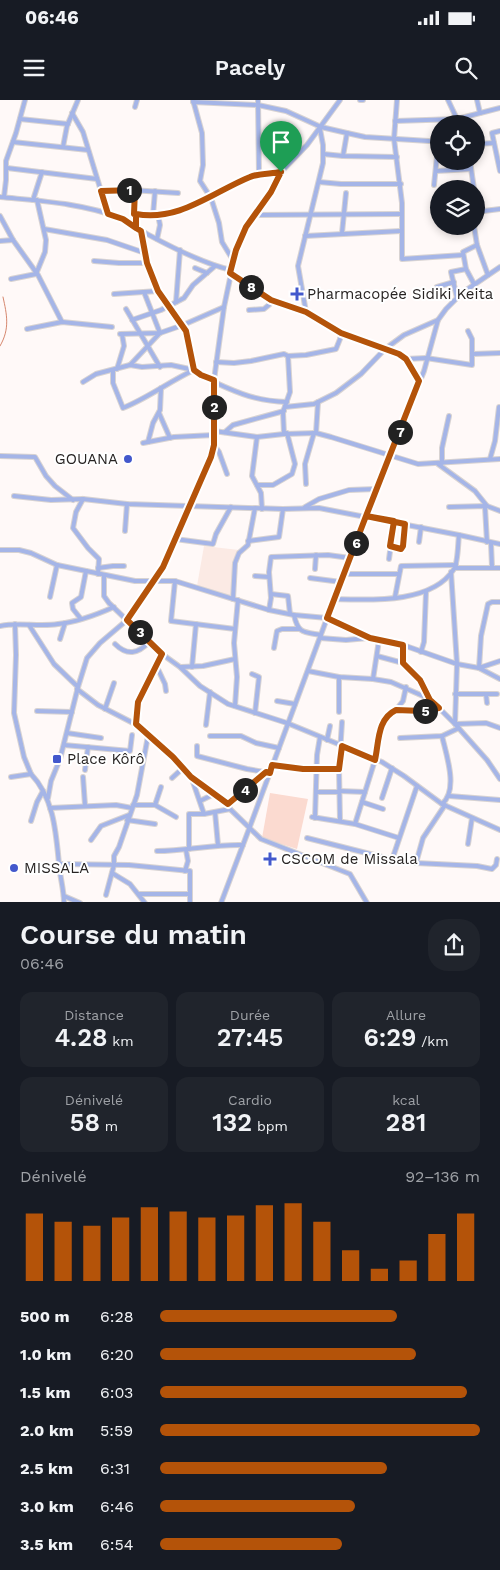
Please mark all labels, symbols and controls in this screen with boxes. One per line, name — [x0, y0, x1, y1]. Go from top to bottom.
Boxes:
text: 06:46 — [25, 6, 79, 29]
icon: menu — [20, 54, 48, 82]
icon: search — [452, 54, 480, 82]
text: Pacely — [215, 55, 285, 80]
map controls — [430, 115, 485, 235]
button: locate — [430, 115, 485, 170]
pin — [260, 121, 302, 172]
icon: arrive — [267, 128, 295, 156]
pin: 1 — [116, 178, 142, 202]
button: layers — [430, 180, 485, 235]
text: 1 — [126, 182, 133, 198]
pin: 8 — [238, 274, 264, 300]
text: 8 — [247, 279, 256, 295]
place label: Pharmacopée Sidiki Keita — [307, 285, 494, 303]
marker: Pharmacopée Sidiki Keita — [291, 288, 303, 300]
pin: 2 — [202, 394, 226, 420]
text: 2 — [210, 399, 219, 415]
pin: 7 — [388, 420, 412, 444]
text: 7 — [396, 424, 405, 440]
place label: GOUANA — [55, 450, 118, 468]
marker: GOUANA — [122, 453, 134, 465]
pin: 6 — [344, 530, 368, 556]
text: 6 — [352, 535, 361, 551]
pin: 3 — [128, 620, 152, 644]
text: 3 — [136, 624, 145, 640]
pin: 5 — [412, 698, 438, 724]
text: 5 — [421, 703, 430, 719]
place label: Place Kôrô — [67, 750, 145, 768]
marker: Place Kôrô — [51, 753, 63, 765]
pin: 4 — [232, 778, 258, 802]
text: 4 — [241, 782, 250, 798]
place label: CSCOM de Missala — [281, 850, 418, 868]
marker: CSCOM de Missala — [263, 852, 277, 866]
place label: MISSALA — [24, 859, 89, 877]
marker: MISSALA — [8, 862, 20, 874]
text: Course du matin — [20, 918, 247, 951]
button: share — [428, 919, 480, 971]
text: 06:46 — [20, 954, 64, 973]
text: Distance — [64, 1007, 124, 1023]
text: Durée — [230, 1007, 270, 1023]
text: Allure — [386, 1007, 426, 1023]
text: 4.28 — [54, 1023, 107, 1052]
text: 27:45 — [217, 1023, 283, 1052]
text: 6:29 — [363, 1023, 416, 1052]
text: km — [107, 1033, 134, 1049]
text: /km — [416, 1033, 449, 1049]
text: Dénivelé — [65, 1092, 123, 1108]
text: Cardio — [228, 1092, 272, 1108]
text: kcal — [392, 1092, 420, 1108]
text: 58 — [70, 1108, 100, 1137]
text: 132 — [212, 1108, 252, 1137]
text: 281 — [386, 1108, 426, 1137]
text: m — [100, 1118, 118, 1134]
text: bpm — [252, 1118, 288, 1134]
text: Dénivelé — [20, 1167, 87, 1186]
text: 92–136 m — [405, 1167, 480, 1186]
text: 500 m — [20, 1307, 70, 1326]
text: 6:28 — [100, 1307, 134, 1326]
text: 1.0 km — [20, 1345, 71, 1364]
text: 6:20 — [100, 1345, 134, 1364]
text: 1.5 km — [20, 1383, 70, 1402]
text: 6:03 — [100, 1383, 133, 1402]
text: 2.0 km — [20, 1421, 74, 1440]
text: 5:59 — [100, 1421, 133, 1440]
text: 2.5 km — [20, 1459, 73, 1478]
text: 6:31 — [100, 1459, 130, 1478]
text: 3.0 km — [20, 1497, 74, 1516]
text: 6:46 — [100, 1497, 134, 1516]
text: 3.5 km — [20, 1535, 73, 1554]
text: 6:54 — [100, 1535, 134, 1554]

